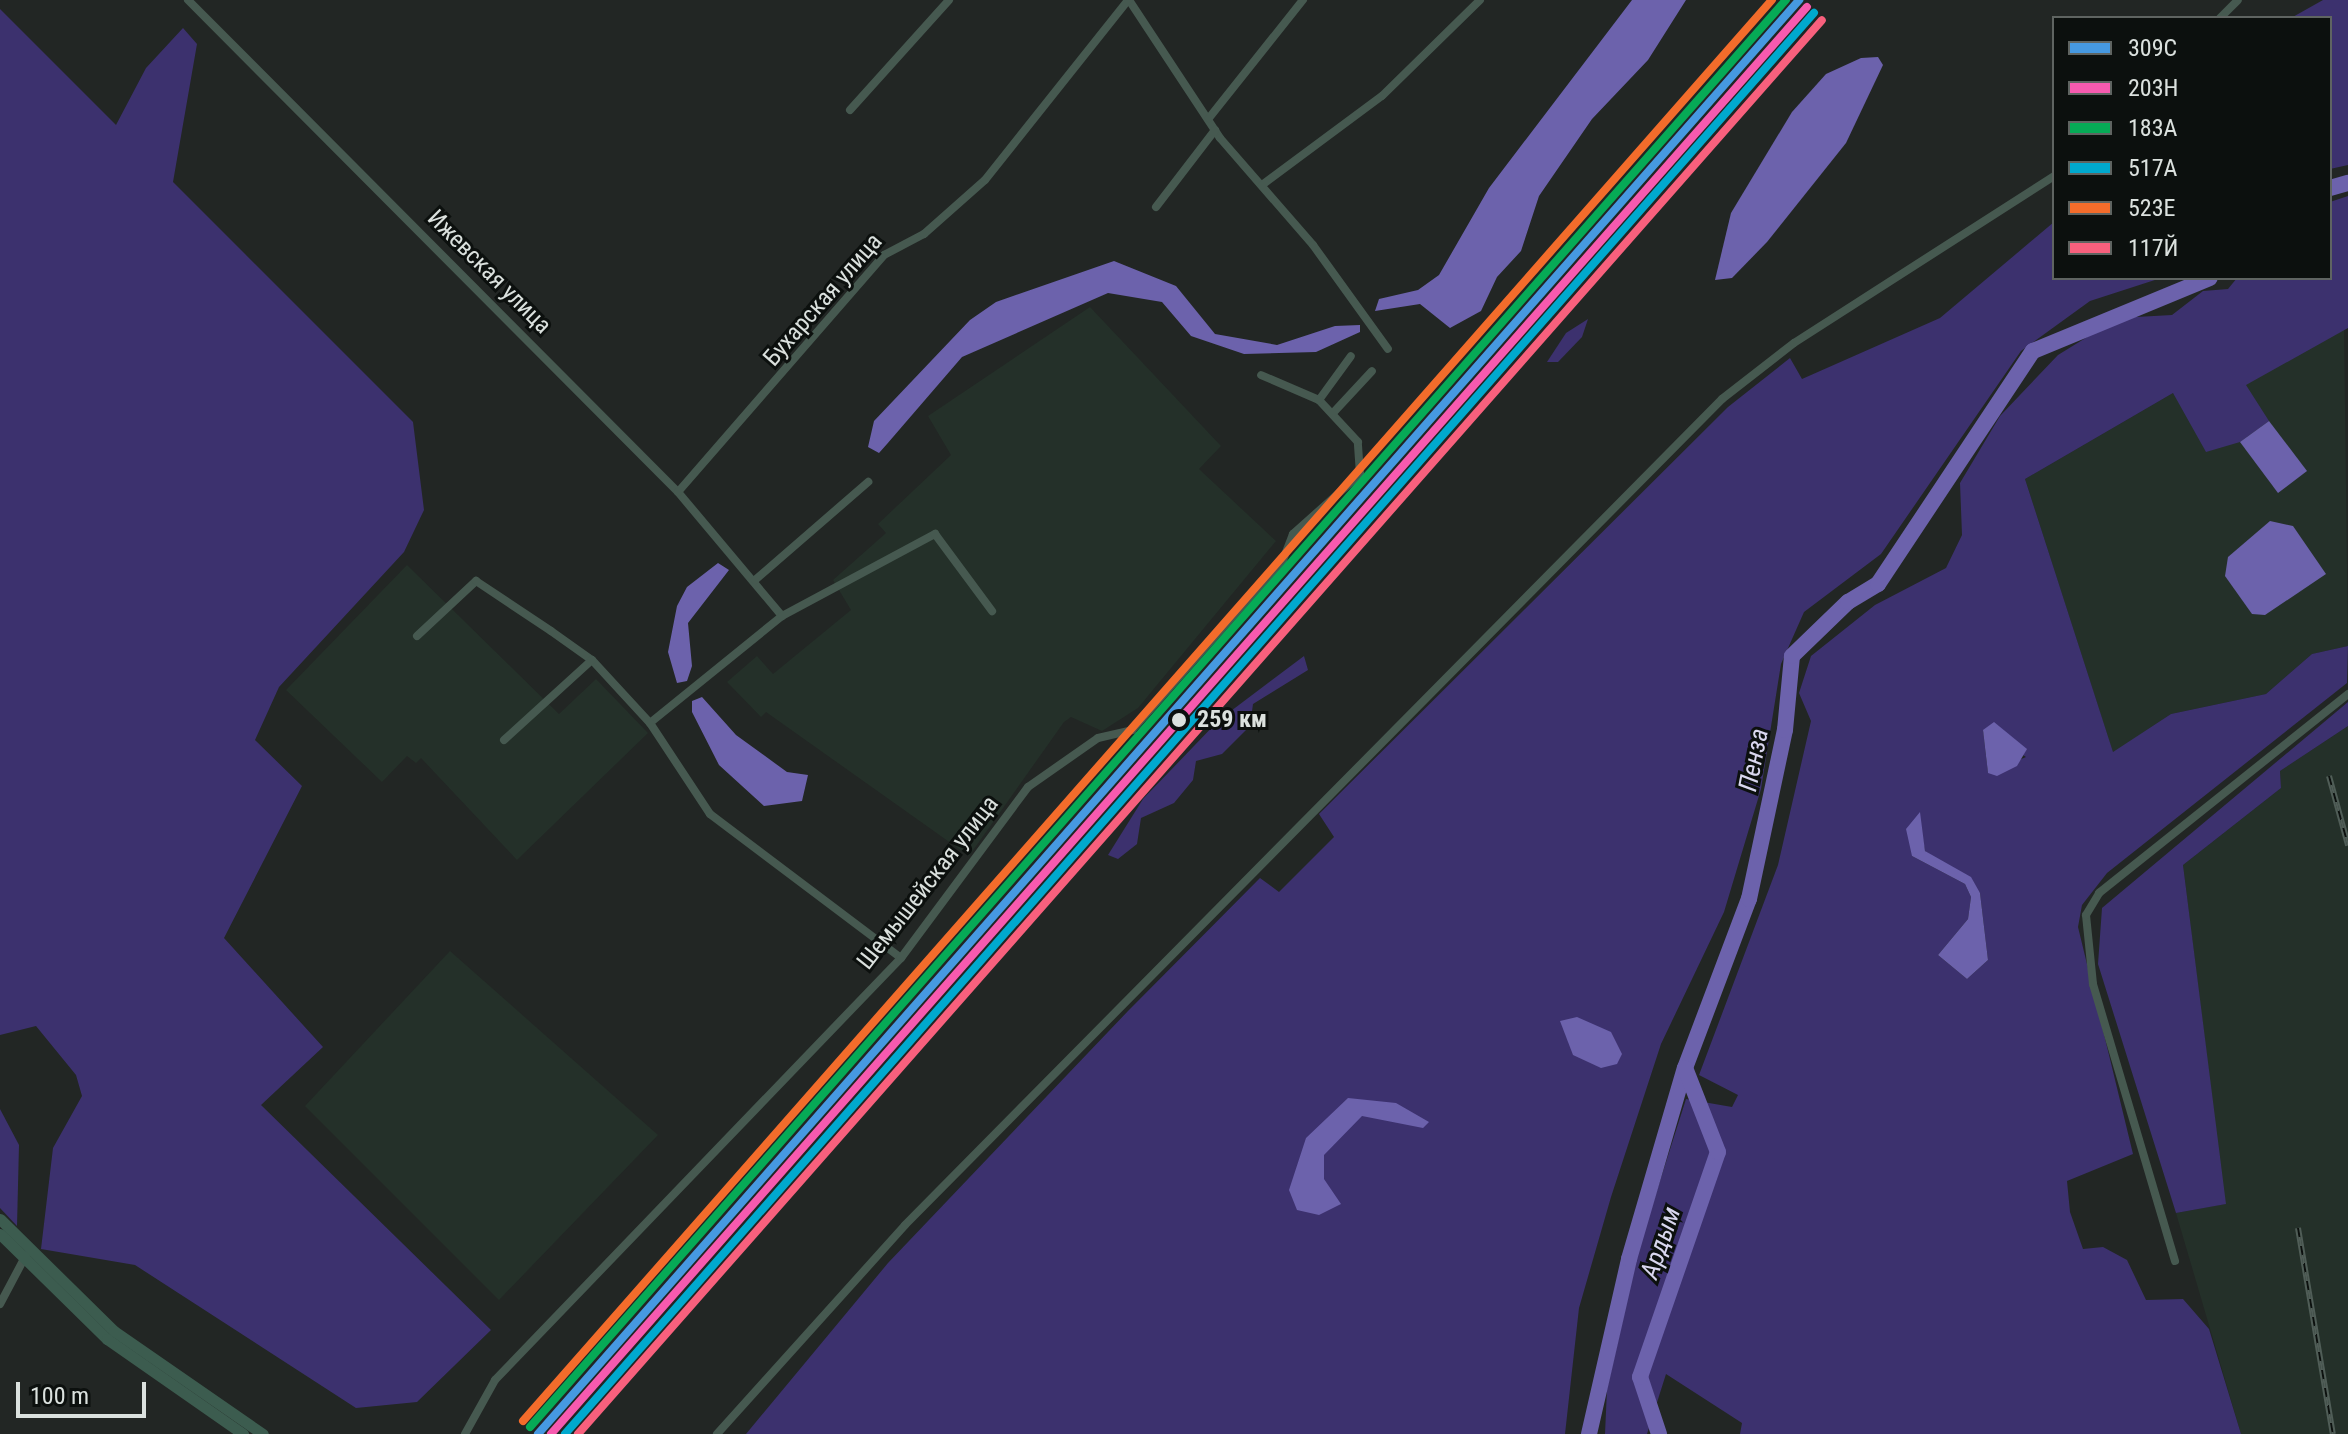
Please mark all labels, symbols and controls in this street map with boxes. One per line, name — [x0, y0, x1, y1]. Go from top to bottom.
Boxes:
legend — [2052, 16, 2332, 280]
text: 309С — [2128, 34, 2177, 62]
text: 203Н — [2128, 74, 2178, 102]
text: 183А — [2128, 114, 2177, 142]
text: 517А — [2128, 154, 2177, 182]
text: 523Е — [2128, 194, 2175, 222]
street label: Ижевская улица — [421, 204, 557, 340]
street label: Бухарская улица — [758, 228, 888, 372]
text: 117Й — [2128, 234, 2178, 262]
place label: 259 км — [1197, 706, 1267, 734]
marker: 259 км — [1168, 709, 1190, 731]
water label: Пенза — [1733, 726, 1775, 794]
street label: Шемышейская улица — [851, 790, 1005, 976]
water label: Ардым — [1634, 1203, 1688, 1283]
scale bar — [20, 1366, 150, 1416]
text: 100 m — [30, 1382, 89, 1410]

